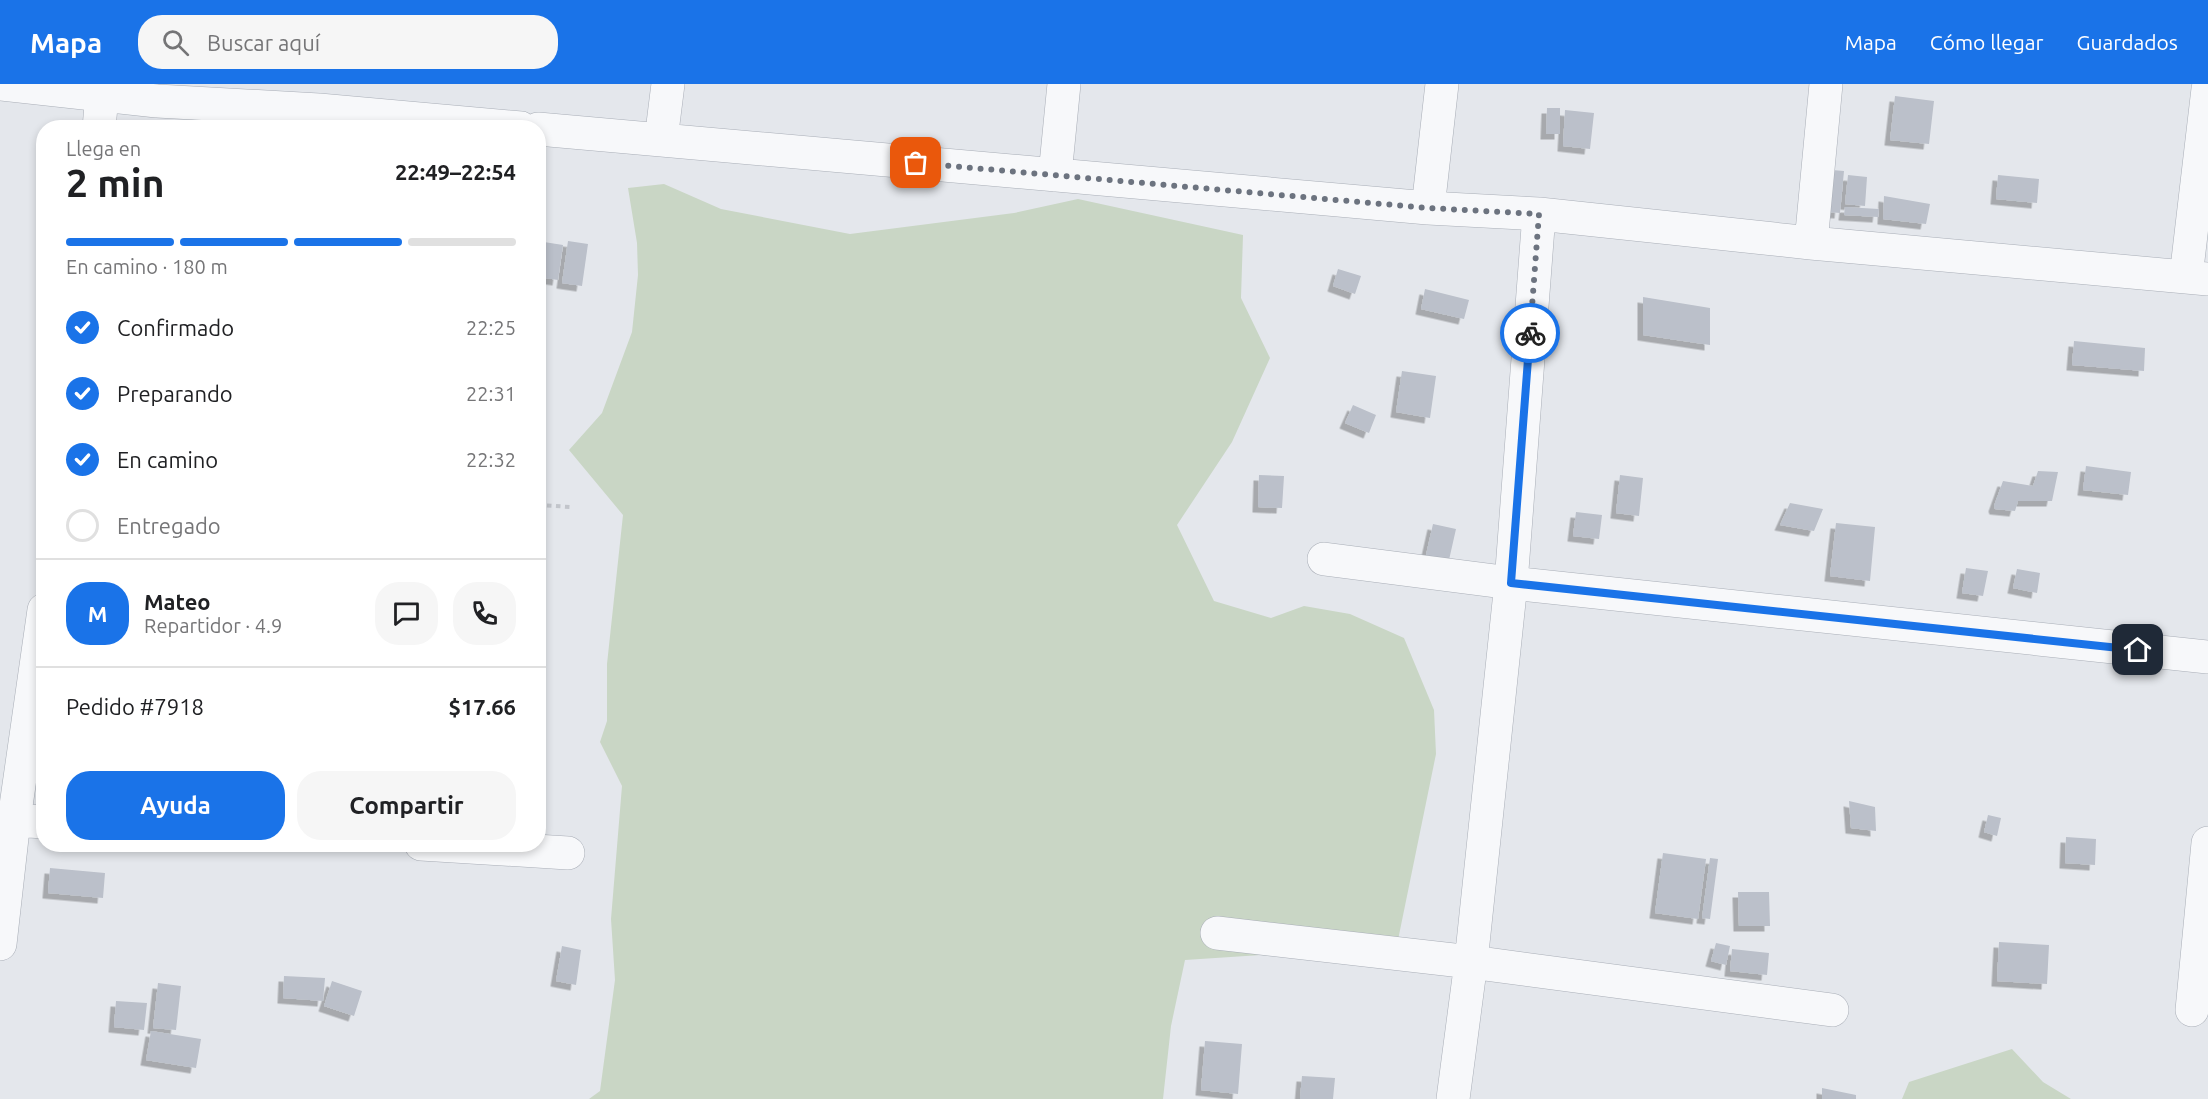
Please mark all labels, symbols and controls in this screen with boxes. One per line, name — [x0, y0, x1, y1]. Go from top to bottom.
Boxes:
search box — [138, 15, 558, 69]
icon: search — [159, 26, 192, 59]
text: Mapa — [30, 27, 102, 58]
text: Buscar aquí — [207, 30, 320, 55]
text: Mapa — [1845, 30, 1897, 54]
text: Cómo llegar — [1930, 30, 2044, 54]
text: Guardados — [2077, 30, 2178, 54]
text: Llega en — [66, 137, 141, 160]
pin — [890, 137, 941, 188]
icon: bag — [899, 146, 932, 179]
text: 22:49–22:54 — [395, 159, 516, 184]
text: 2 min — [66, 161, 165, 204]
text: En camino · 180 m — [66, 255, 228, 278]
courier — [1500, 303, 1560, 363]
icon: check — [66, 311, 99, 344]
text: Confirmado — [117, 315, 234, 340]
text: 22:25 — [466, 316, 516, 339]
icon: bike — [1514, 317, 1547, 350]
icon: check — [66, 377, 99, 410]
text: Preparando — [117, 381, 233, 406]
text: 22:31 — [466, 382, 516, 405]
icon: check — [66, 443, 99, 476]
text: En camino — [117, 447, 218, 472]
text: 22:32 — [466, 448, 516, 471]
text: Entregado — [117, 513, 221, 538]
button: chat — [375, 582, 438, 645]
button: phone — [453, 582, 516, 645]
text: Mateo — [144, 589, 211, 614]
text: M — [88, 601, 107, 626]
text: Repartidor · 4.9 — [144, 614, 282, 637]
pin — [2112, 624, 2163, 675]
icon: home — [2121, 633, 2154, 666]
text: Pedido #7918 — [66, 694, 204, 719]
text: $17.66 — [449, 694, 516, 719]
button: Ayuda — [66, 771, 285, 840]
button: Compartir — [297, 771, 516, 840]

